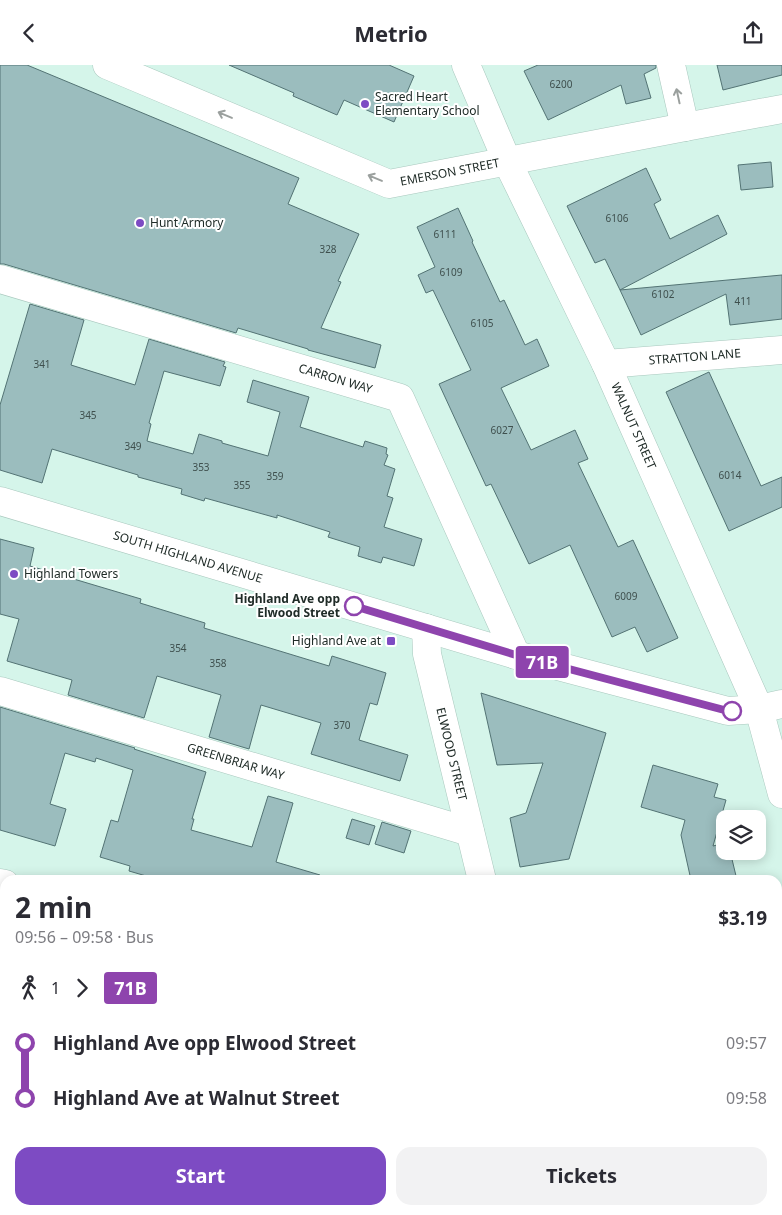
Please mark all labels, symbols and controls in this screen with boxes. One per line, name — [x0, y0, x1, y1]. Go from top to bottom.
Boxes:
text: Metrio — [354, 18, 428, 48]
icon: back — [15, 19, 43, 47]
icon: share — [739, 19, 767, 47]
house number: 6200 — [550, 77, 573, 91]
place label: Sacred Heart Elementary School — [375, 88, 480, 119]
one-way arrow — [673, 88, 682, 104]
marker: Sacred Heart Elementary School — [359, 98, 371, 110]
one-way arrow — [218, 110, 233, 119]
street label: EMERSON STREET — [399, 154, 501, 190]
one-way arrow — [367, 173, 382, 182]
house number: 6106 — [606, 211, 629, 225]
place label: Hunt Armory — [150, 214, 224, 231]
marker: Hunt Armory — [134, 217, 146, 229]
house number: 6111 — [434, 227, 456, 241]
house number: 328 — [319, 242, 337, 256]
house number: 6109 — [440, 265, 463, 279]
house number: 6102 — [652, 287, 675, 301]
house number: 411 — [734, 294, 752, 308]
house number: 6105 — [471, 316, 494, 330]
street label: STRATTON LANE — [648, 344, 741, 369]
house number: 341 — [33, 357, 51, 371]
street label: CARRON WAY — [297, 359, 375, 397]
street label: WALNUT STREET — [607, 380, 661, 472]
house number: 345 — [79, 408, 97, 422]
house number: 6027 — [491, 423, 514, 437]
house number: 349 — [124, 439, 142, 453]
house number: 353 — [192, 460, 210, 474]
house number: 6014 — [719, 468, 742, 482]
house number: 359 — [266, 469, 284, 483]
house number: 355 — [233, 478, 251, 492]
street label: SOUTH HIGHLAND AVENUE — [111, 526, 265, 587]
place label: Highland Towers — [24, 565, 119, 582]
marker: Highland Towers — [8, 568, 20, 580]
house number: 6009 — [615, 589, 638, 603]
place label: Highland Ave opp Elwood Street — [234, 590, 340, 621]
marker: Highland Ave opp Elwood Street — [344, 596, 364, 616]
place label: Highland Ave at — [292, 632, 382, 649]
marker: Highland Ave at — [385, 635, 397, 647]
house number: 354 — [169, 641, 187, 655]
line badge: 71B — [513, 646, 571, 678]
text: 71B — [526, 650, 558, 674]
house number: 358 — [209, 656, 227, 670]
unlabelled marker — [722, 701, 742, 721]
street label: ELWOOD STREET — [432, 706, 471, 803]
house number: 370 — [333, 718, 351, 732]
street label: GREENBRIAR WAY — [185, 739, 287, 784]
map controls — [716, 810, 766, 860]
button: layers — [716, 810, 766, 860]
text: 2 min — [15, 888, 92, 926]
text: $3.19 — [718, 905, 767, 931]
text: 09:56 – 09:58 · Bus — [15, 926, 154, 948]
icon: walk — [15, 974, 43, 1002]
icon: forward — [68, 974, 96, 1002]
text: 71B — [114, 976, 147, 1000]
text: 1 — [51, 977, 60, 999]
text: Highland Ave opp Elwood Street — [53, 1030, 356, 1056]
text: 09:57 — [726, 1032, 767, 1054]
text: Highland Ave at Walnut Street — [53, 1085, 339, 1111]
text: 09:58 — [726, 1087, 767, 1109]
button: Start — [15, 1147, 386, 1205]
button: Tickets — [396, 1147, 767, 1205]

